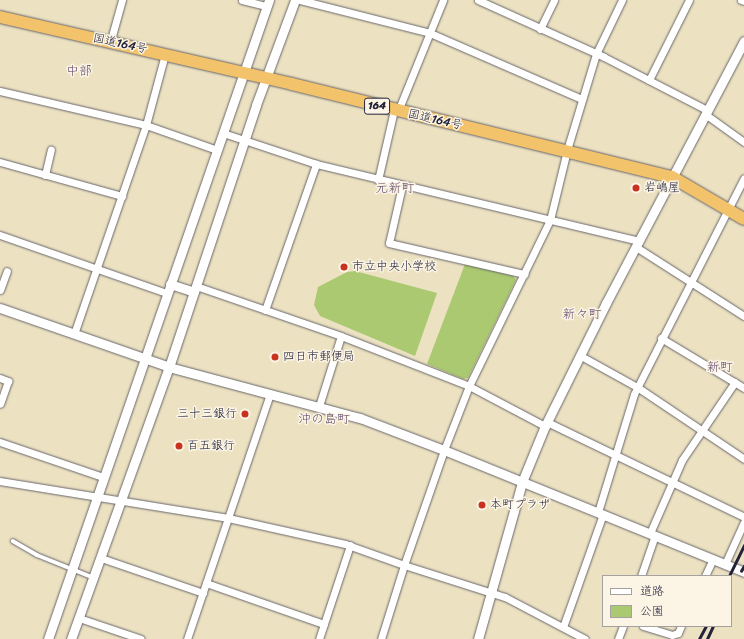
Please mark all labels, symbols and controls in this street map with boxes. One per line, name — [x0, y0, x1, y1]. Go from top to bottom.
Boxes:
street label: 国道164号 — [91, 31, 149, 57]
district label: 中部 — [66, 63, 92, 79]
road number: 164 — [364, 97, 390, 115]
street label: 国道164号 — [406, 107, 464, 133]
district label: 元新町 — [376, 180, 414, 196]
place label: 岩嶋屋 — [644, 181, 680, 195]
marker: 岩嶋屋 — [631, 183, 641, 193]
place label: 市立中央小学校 — [352, 260, 436, 274]
marker: 市立中央小学校 — [339, 262, 349, 272]
district label: 新々町 — [563, 306, 601, 322]
place label: 四日市郵便局 — [283, 350, 355, 364]
marker: 四日市郵便局 — [270, 352, 280, 362]
district label: 新町 — [707, 359, 733, 375]
place label: 三十三銀行 — [177, 407, 237, 421]
marker: 三十三銀行 — [240, 409, 250, 419]
district label: 沖の島町 — [298, 411, 350, 427]
place label: 百五銀行 — [187, 439, 235, 453]
marker: 百五銀行 — [174, 441, 184, 451]
place label: 本町プラザ — [490, 498, 550, 512]
marker: 本町プラザ — [477, 500, 487, 510]
legend — [602, 575, 732, 627]
text: 道路 — [640, 580, 664, 602]
text: 公園 — [640, 600, 664, 622]

